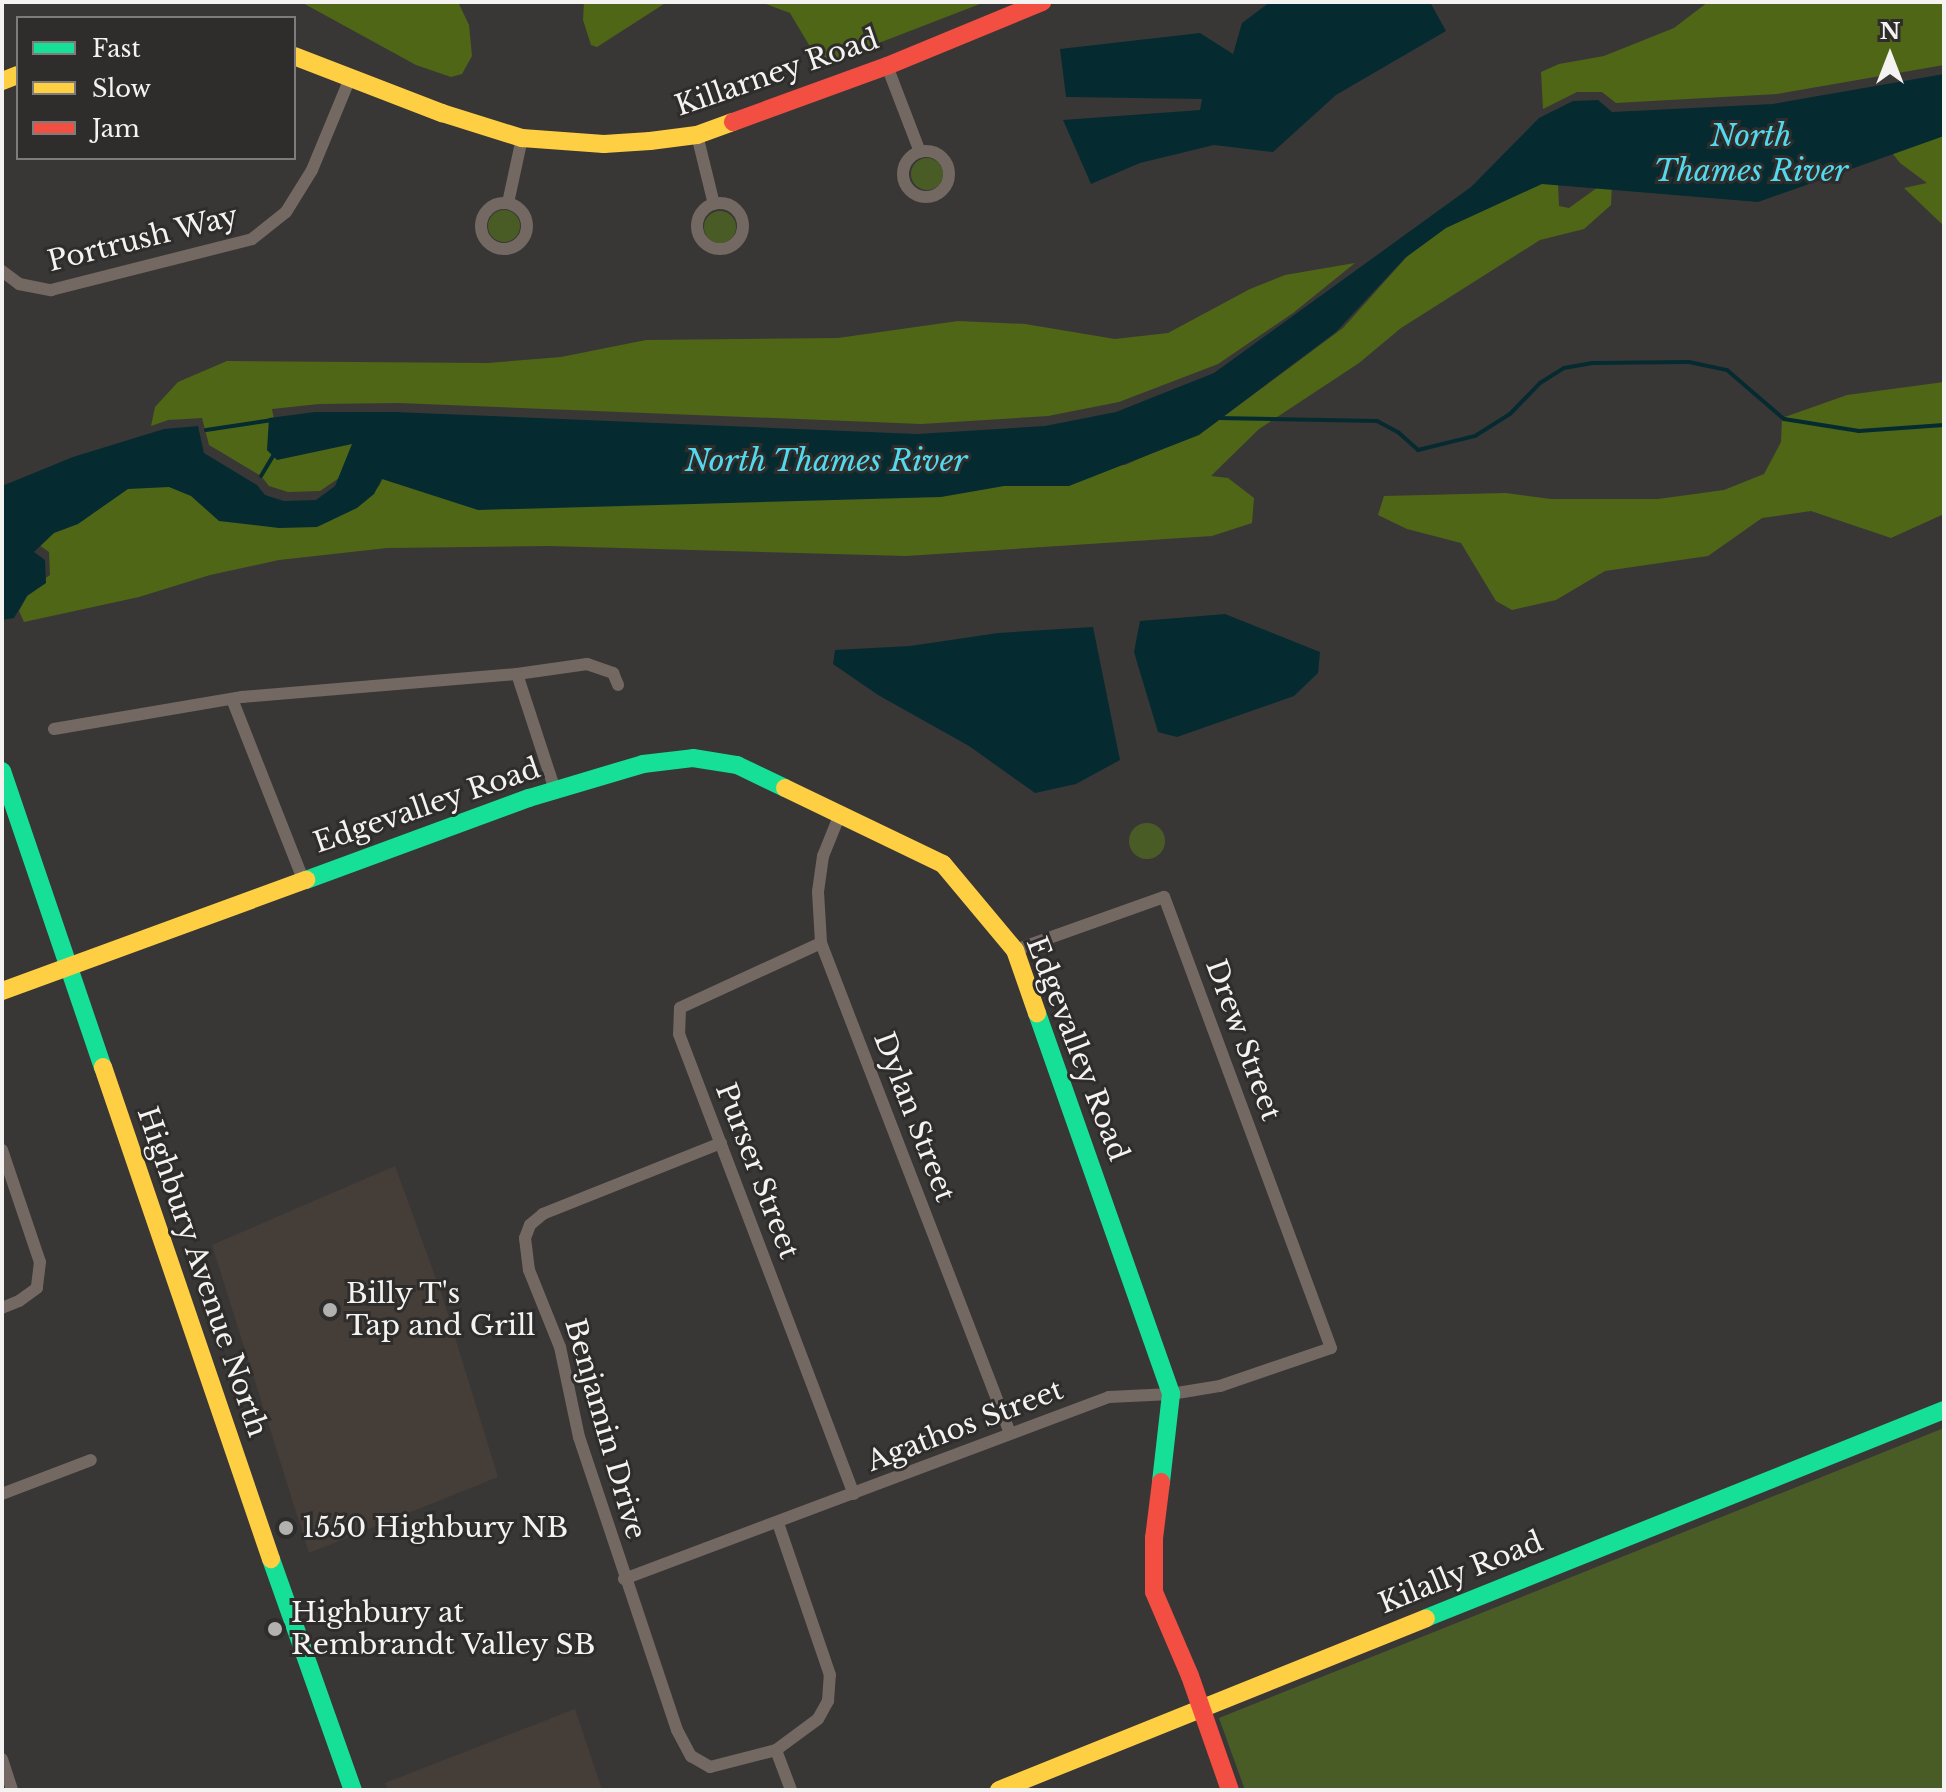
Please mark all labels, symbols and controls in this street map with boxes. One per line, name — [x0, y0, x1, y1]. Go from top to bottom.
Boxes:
legend — [16, 16, 296, 160]
north arrow — [1850, 16, 1930, 96]
text: N — [1880, 18, 1900, 45]
street label: Killarney Road — [670, 22, 884, 124]
text: Fast — [92, 34, 140, 63]
text: Slow — [92, 74, 151, 103]
text: Jam — [92, 114, 140, 143]
water label: North Thames River — [1654, 118, 1848, 188]
street label: Portrush Way — [44, 199, 242, 279]
water label: North Thames River — [684, 443, 968, 479]
street label: Edgevalley Road — [309, 751, 545, 861]
street label: Edgevalley Road — [1019, 932, 1135, 1166]
street label: Drew Street — [1198, 955, 1288, 1125]
street label: Dylan Street — [866, 1028, 962, 1206]
street label: Purser Street — [708, 1078, 806, 1264]
street label: Highbury Avenue North — [129, 1102, 275, 1442]
place label: Billy T's Tap and Grill — [346, 1277, 535, 1343]
marker: Billy T's Tap and Grill — [321, 1301, 339, 1319]
street label: Benjamin Drive — [557, 1315, 653, 1543]
street label: Agathos Street — [862, 1373, 1068, 1479]
place label: 1550 Highbury NB — [302, 1511, 569, 1545]
marker: 1550 Highbury NB — [277, 1519, 295, 1537]
street label: Kilally Road — [1374, 1525, 1548, 1621]
place label: Highbury at Rembrandt Valley SB — [291, 1596, 597, 1662]
marker: Highbury at Rembrandt Valley SB — [266, 1620, 284, 1638]

